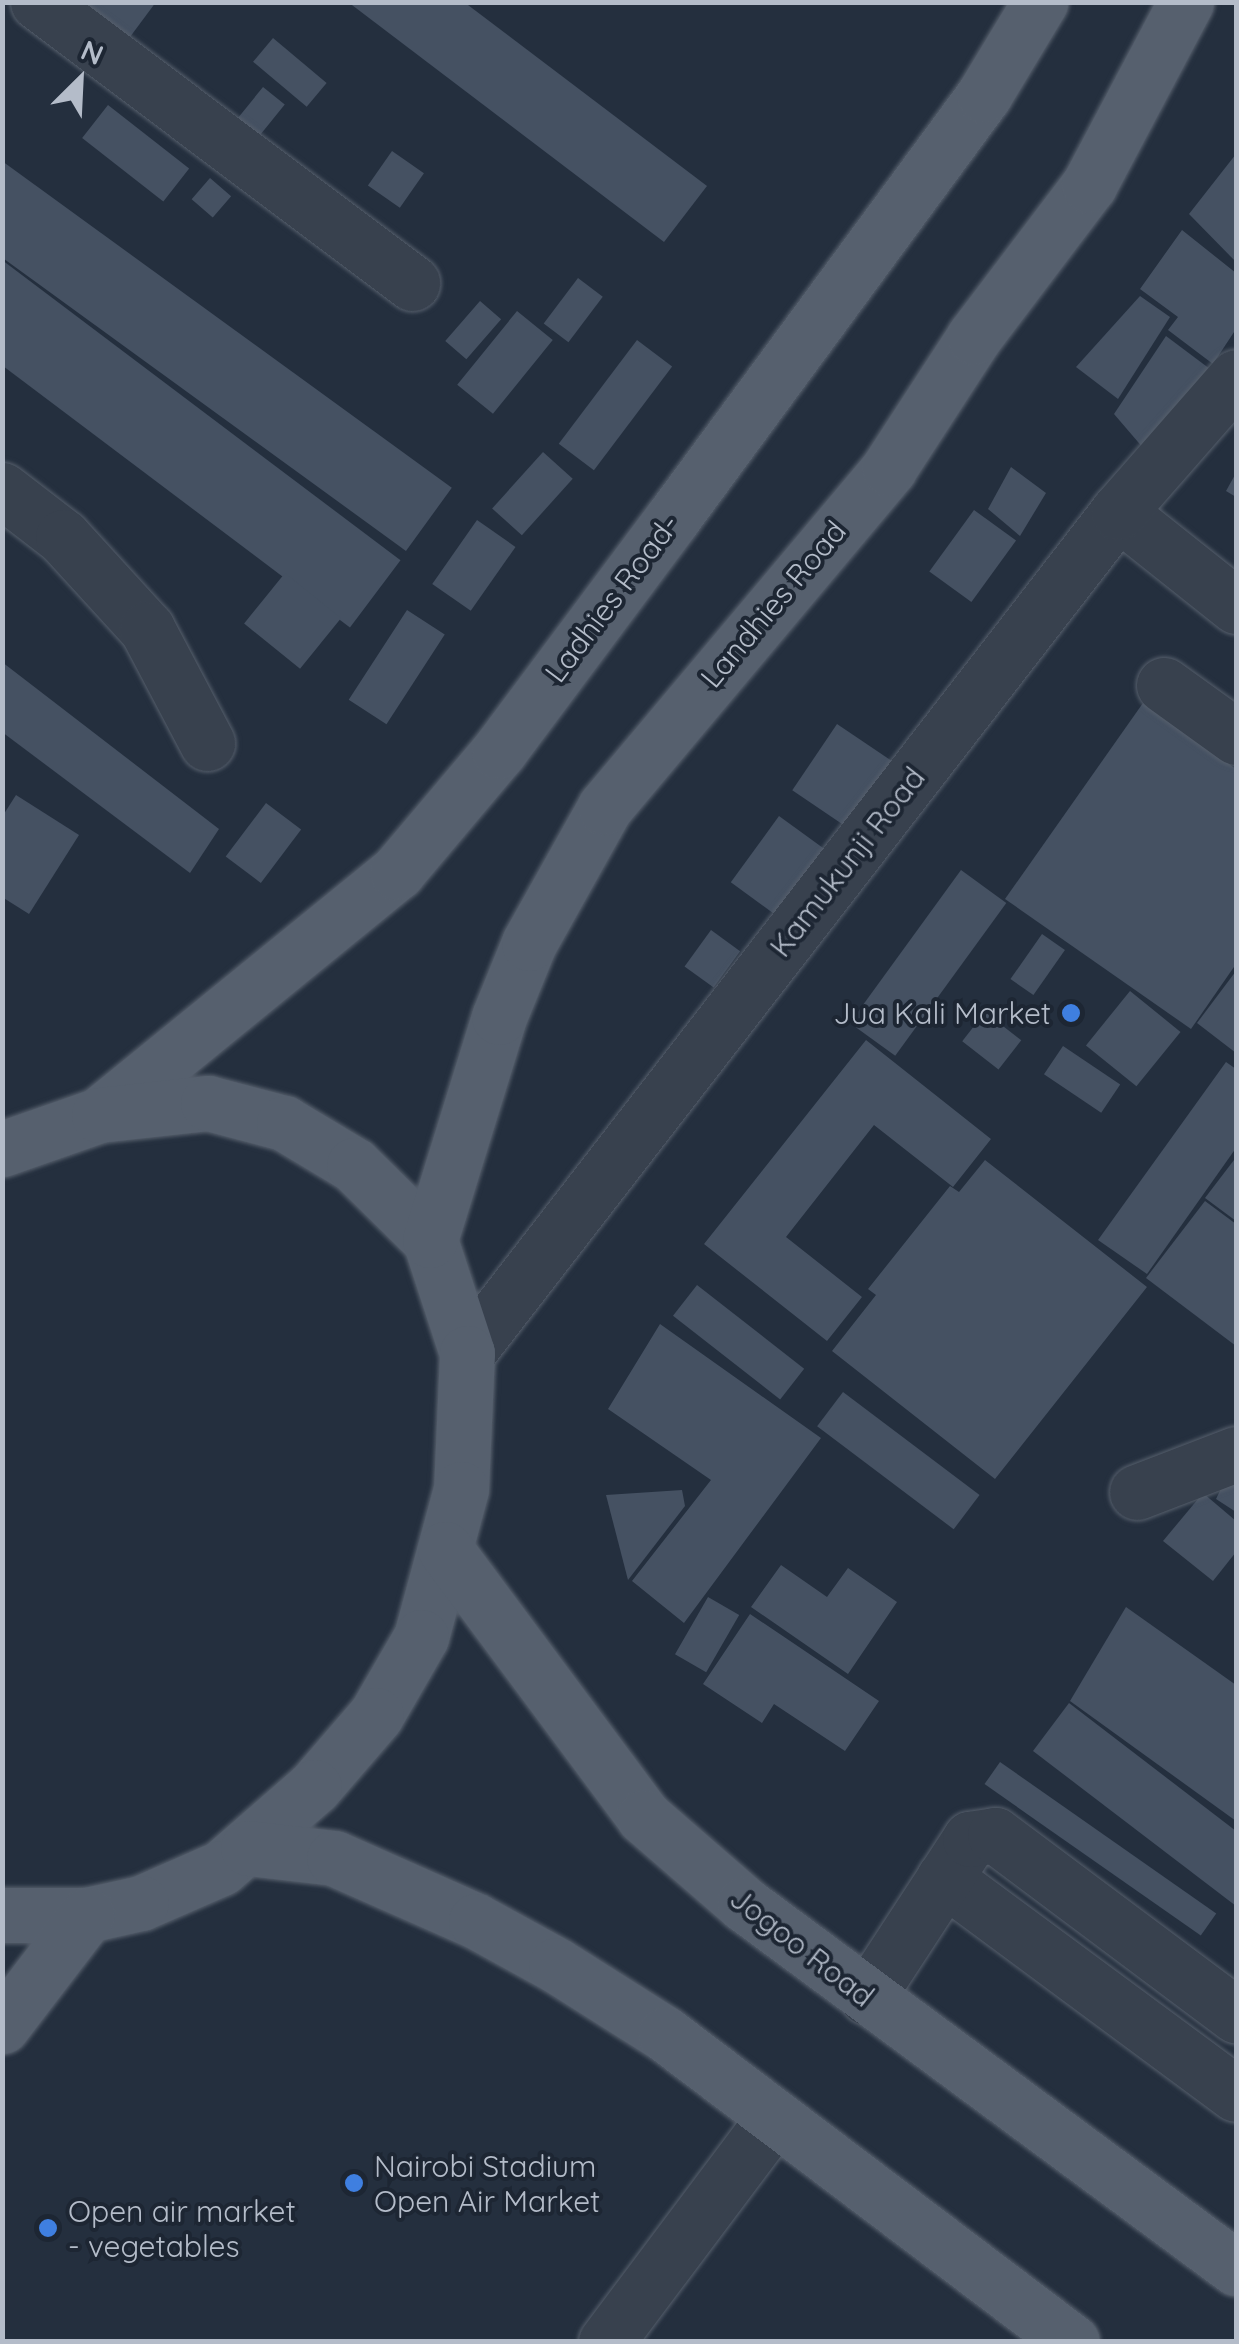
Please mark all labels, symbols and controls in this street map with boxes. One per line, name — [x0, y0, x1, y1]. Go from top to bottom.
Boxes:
north arrow — [30, 30, 130, 130]
text: N — [76, 32, 109, 72]
street label: Ladhies Road- — [537, 507, 687, 689]
street label: Landhies Road — [693, 513, 853, 695]
street label: Kamukunji Road — [762, 760, 932, 964]
place label: Jua Kali Market — [833, 995, 1051, 1031]
marker: Jua Kali Market — [1060, 1002, 1082, 1024]
street label: Jogoo Road — [723, 1880, 881, 2014]
place label: Nairobi Stadium Open Air Market — [374, 2148, 600, 2218]
marker: Nairobi Stadium Open Air Market — [343, 2172, 365, 2194]
place label: Open air market - vegetables — [68, 2193, 296, 2264]
marker: Open air market - vegetables — [37, 2217, 59, 2239]

